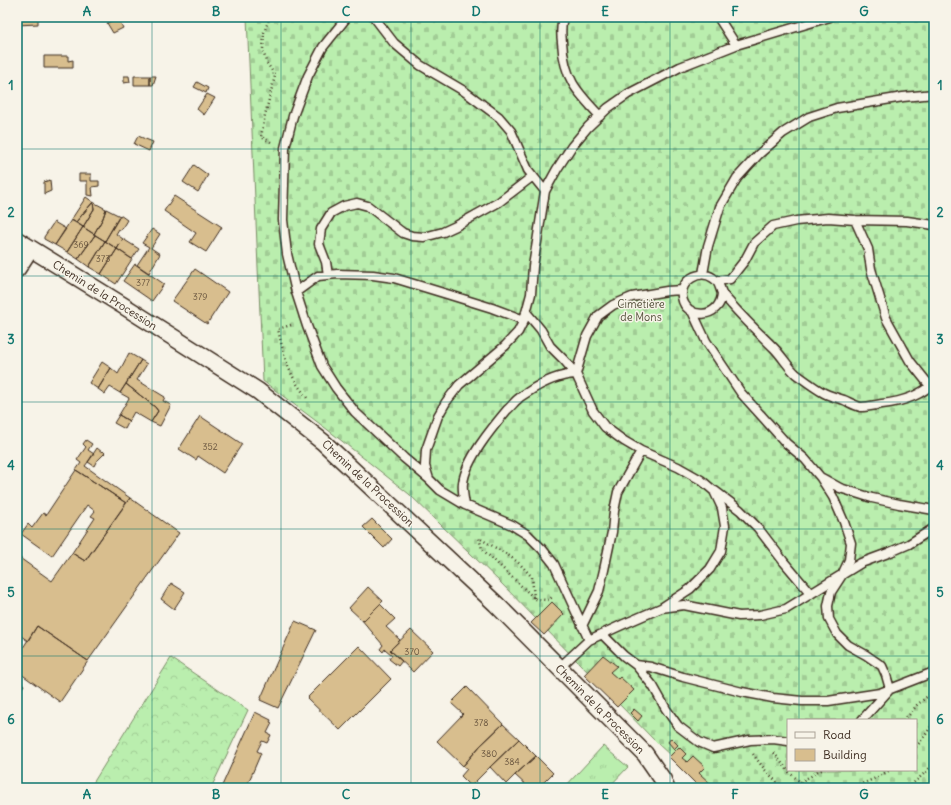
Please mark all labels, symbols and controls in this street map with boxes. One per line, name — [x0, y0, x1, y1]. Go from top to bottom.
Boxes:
text: A — [83, 3, 92, 20]
text: B — [212, 3, 221, 20]
text: C — [342, 3, 351, 20]
text: D — [471, 3, 481, 20]
text: E — [601, 3, 609, 20]
text: F — [731, 3, 739, 20]
text: G — [859, 3, 869, 20]
text: 1 — [8, 77, 14, 94]
text: 1 — [937, 77, 943, 94]
text: 2 — [7, 204, 15, 221]
text: 2 — [936, 204, 944, 221]
house number: 369 — [73, 239, 89, 250]
house number: 373 — [96, 253, 110, 264]
street label: Chemin de la Procession — [50, 257, 160, 333]
house number: 377 — [136, 277, 151, 288]
house number: 379 — [193, 291, 207, 302]
park label: Cimetière de Mons — [617, 297, 665, 324]
text: 3 — [7, 331, 15, 348]
text: 3 — [936, 331, 944, 348]
street label: Chemin de la Procession — [319, 437, 417, 529]
house number: 352 — [202, 441, 218, 452]
text: 4 — [7, 457, 15, 474]
text: 4 — [936, 457, 944, 474]
text: 5 — [7, 584, 15, 601]
text: 5 — [936, 584, 944, 601]
house number: 370 — [404, 646, 420, 657]
street label: Chemin de la Procession — [552, 661, 648, 757]
text: 6 — [7, 711, 15, 728]
text: 6 — [936, 711, 944, 728]
house number: 378 — [474, 717, 488, 728]
legend — [787, 719, 917, 771]
text: Road — [823, 727, 851, 742]
text: Building — [823, 747, 867, 762]
house number: 380 — [481, 748, 497, 759]
house number: 384 — [504, 756, 520, 767]
text: A — [83, 786, 92, 803]
text: B — [212, 786, 221, 803]
text: C — [342, 786, 351, 803]
text: D — [471, 786, 481, 803]
text: E — [601, 786, 609, 803]
text: F — [731, 786, 739, 803]
text: G — [859, 786, 869, 803]

